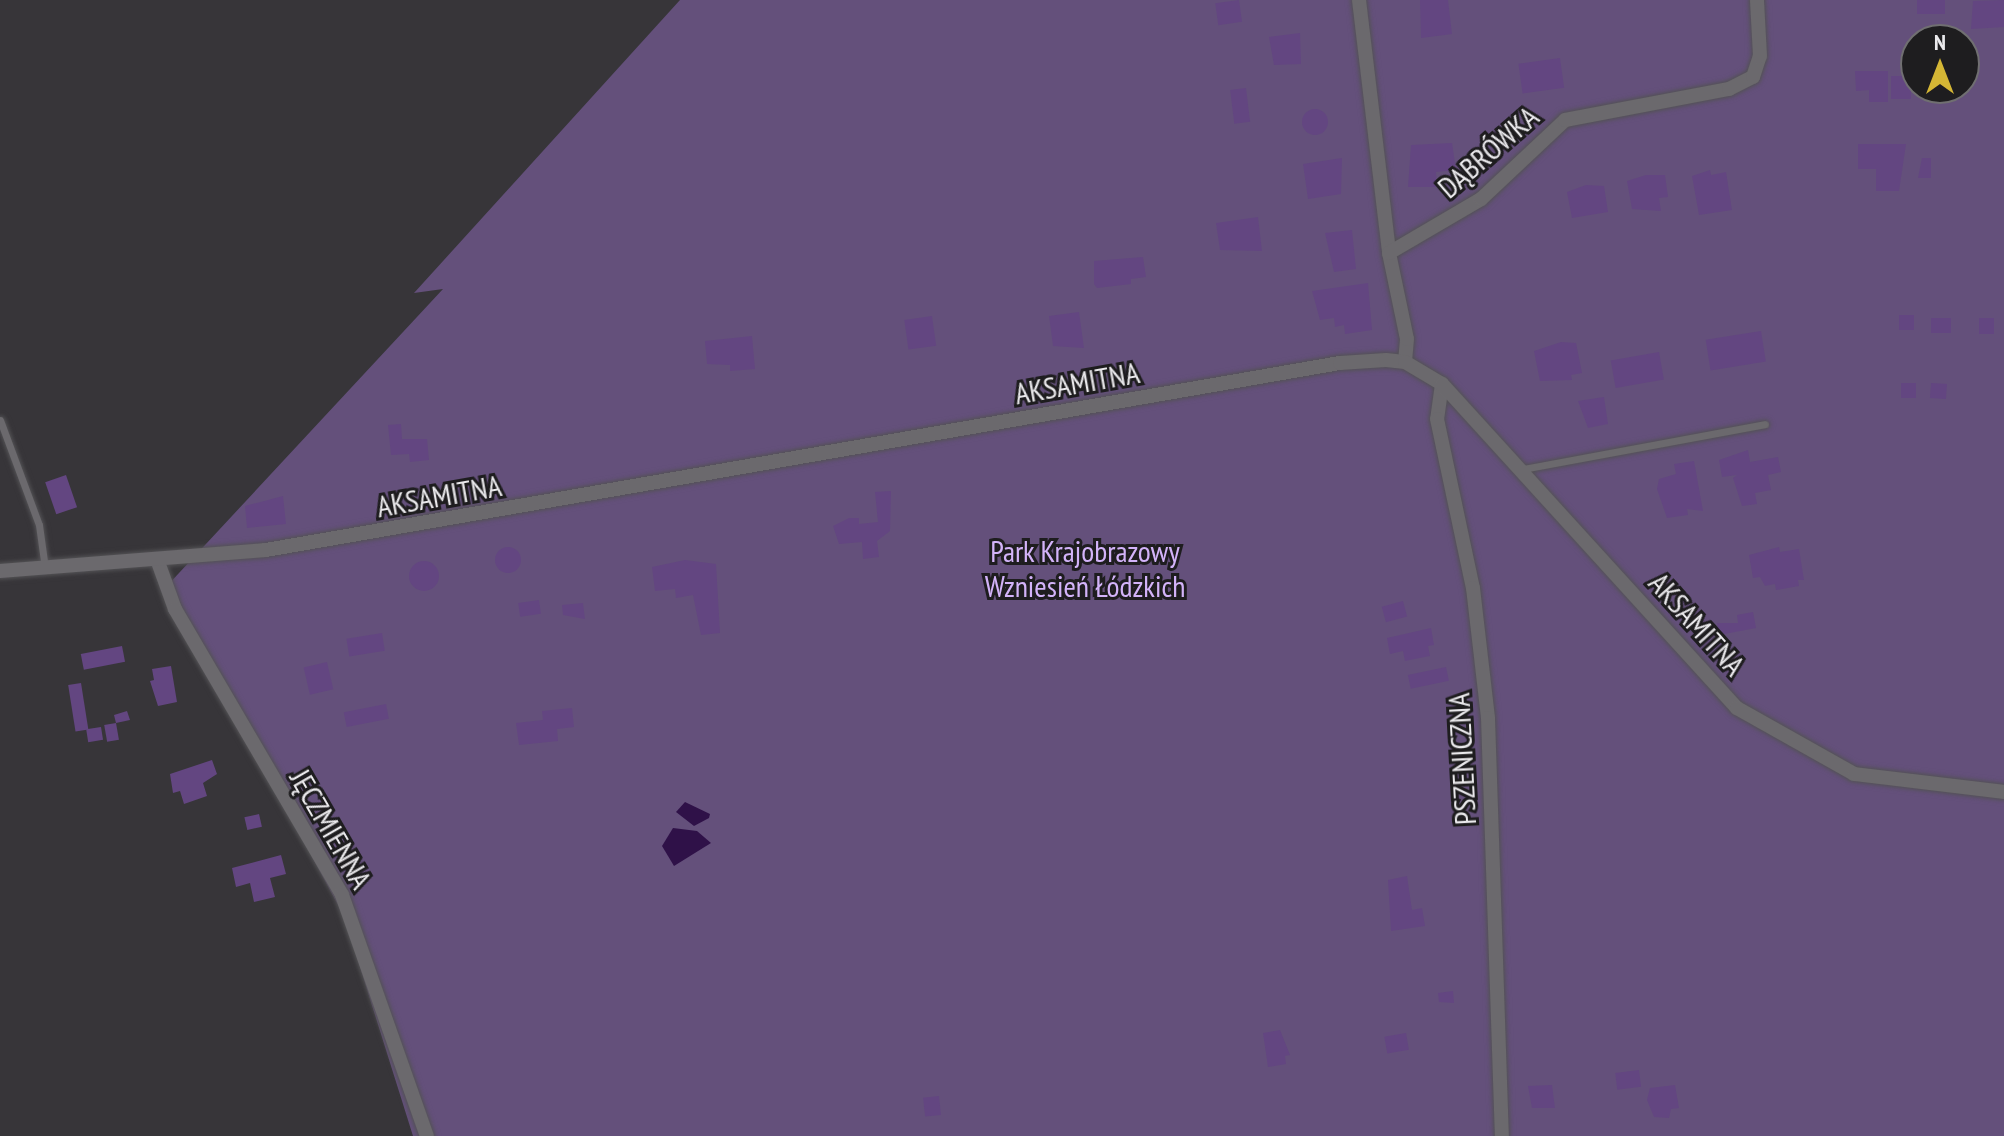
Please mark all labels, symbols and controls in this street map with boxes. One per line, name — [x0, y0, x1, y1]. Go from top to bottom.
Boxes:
north arrow — [1900, 24, 1980, 104]
text: N — [1934, 28, 1946, 56]
street label: DĄBRÓWKA — [1430, 99, 1546, 205]
street label: AKSAMITNA — [1012, 354, 1142, 412]
street label: AKSAMITNA — [374, 467, 504, 525]
park label: Park Krajobrazowy Wzniesień Łódzkich — [985, 533, 1185, 604]
street label: AKSAMITNA — [1642, 565, 1752, 683]
street label: PSZENICZNA — [1441, 692, 1483, 826]
street label: JĘCZMIENNA — [282, 763, 380, 895]

